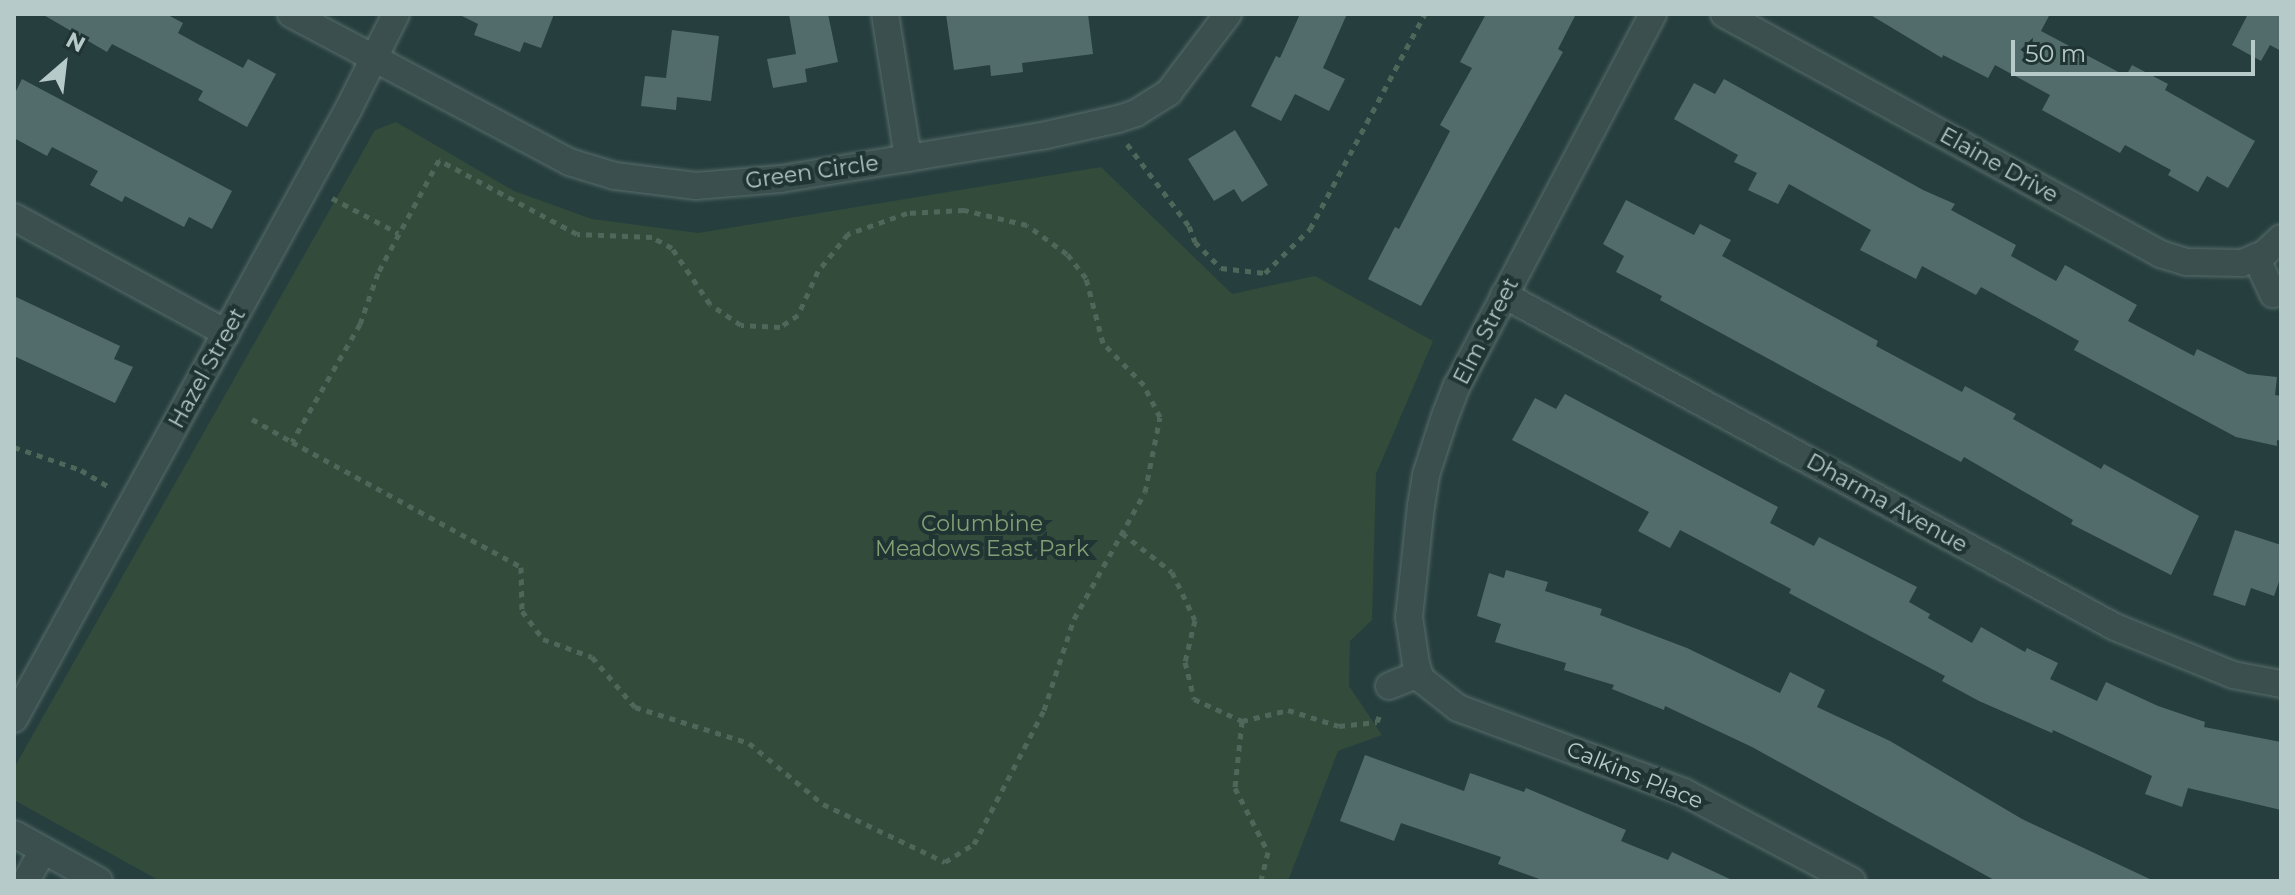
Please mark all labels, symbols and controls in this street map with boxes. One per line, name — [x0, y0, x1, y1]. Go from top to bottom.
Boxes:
north arrow — [24, 24, 104, 104]
scale bar — [2015, 24, 2259, 74]
text: N — [61, 26, 90, 58]
text: 50 m — [2025, 39, 2086, 68]
street label: Elaine Drive — [1935, 122, 2063, 208]
street label: Green Circle — [744, 150, 880, 194]
street label: Elm Street — [1448, 273, 1524, 389]
street label: Hazel Street — [163, 303, 251, 433]
street label: Dharma Avenue — [1802, 448, 1972, 558]
park label: Columbine Meadows East Park — [875, 510, 1089, 562]
street label: Calkins Place — [1563, 736, 1707, 814]

